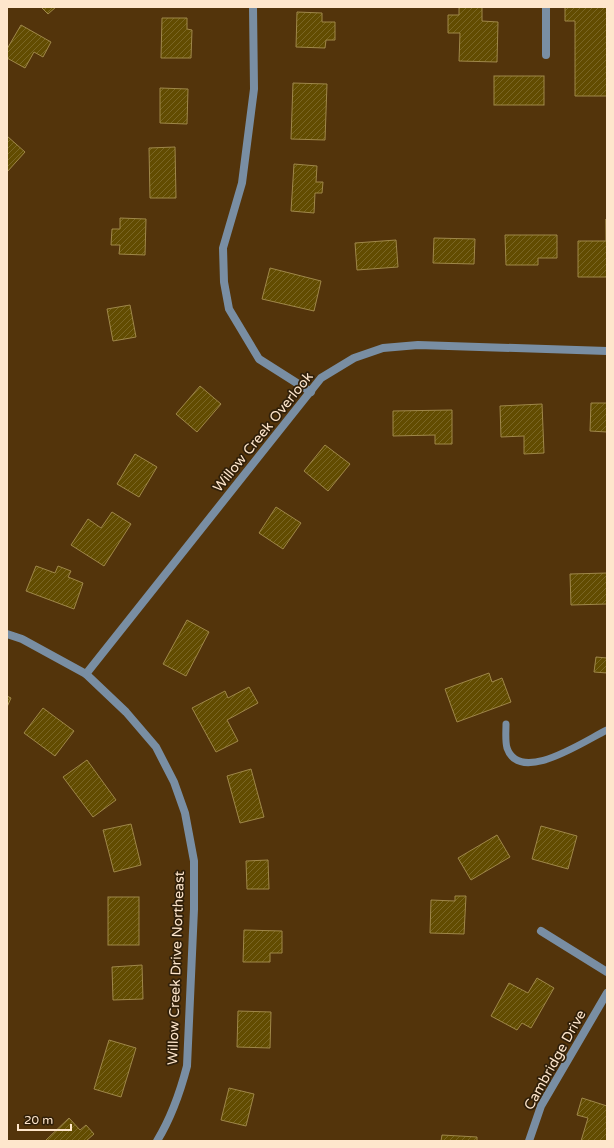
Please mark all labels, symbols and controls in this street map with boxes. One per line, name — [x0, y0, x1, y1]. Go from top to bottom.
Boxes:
street label: Willow Creek Overlook — [209, 368, 317, 495]
street label: Willow Creek Drive Northeast — [164, 870, 188, 1065]
street label: Cambridge Drive — [520, 1007, 590, 1113]
scale bar — [18, 1106, 71, 1132]
text: 20 m — [24, 1113, 53, 1127]

